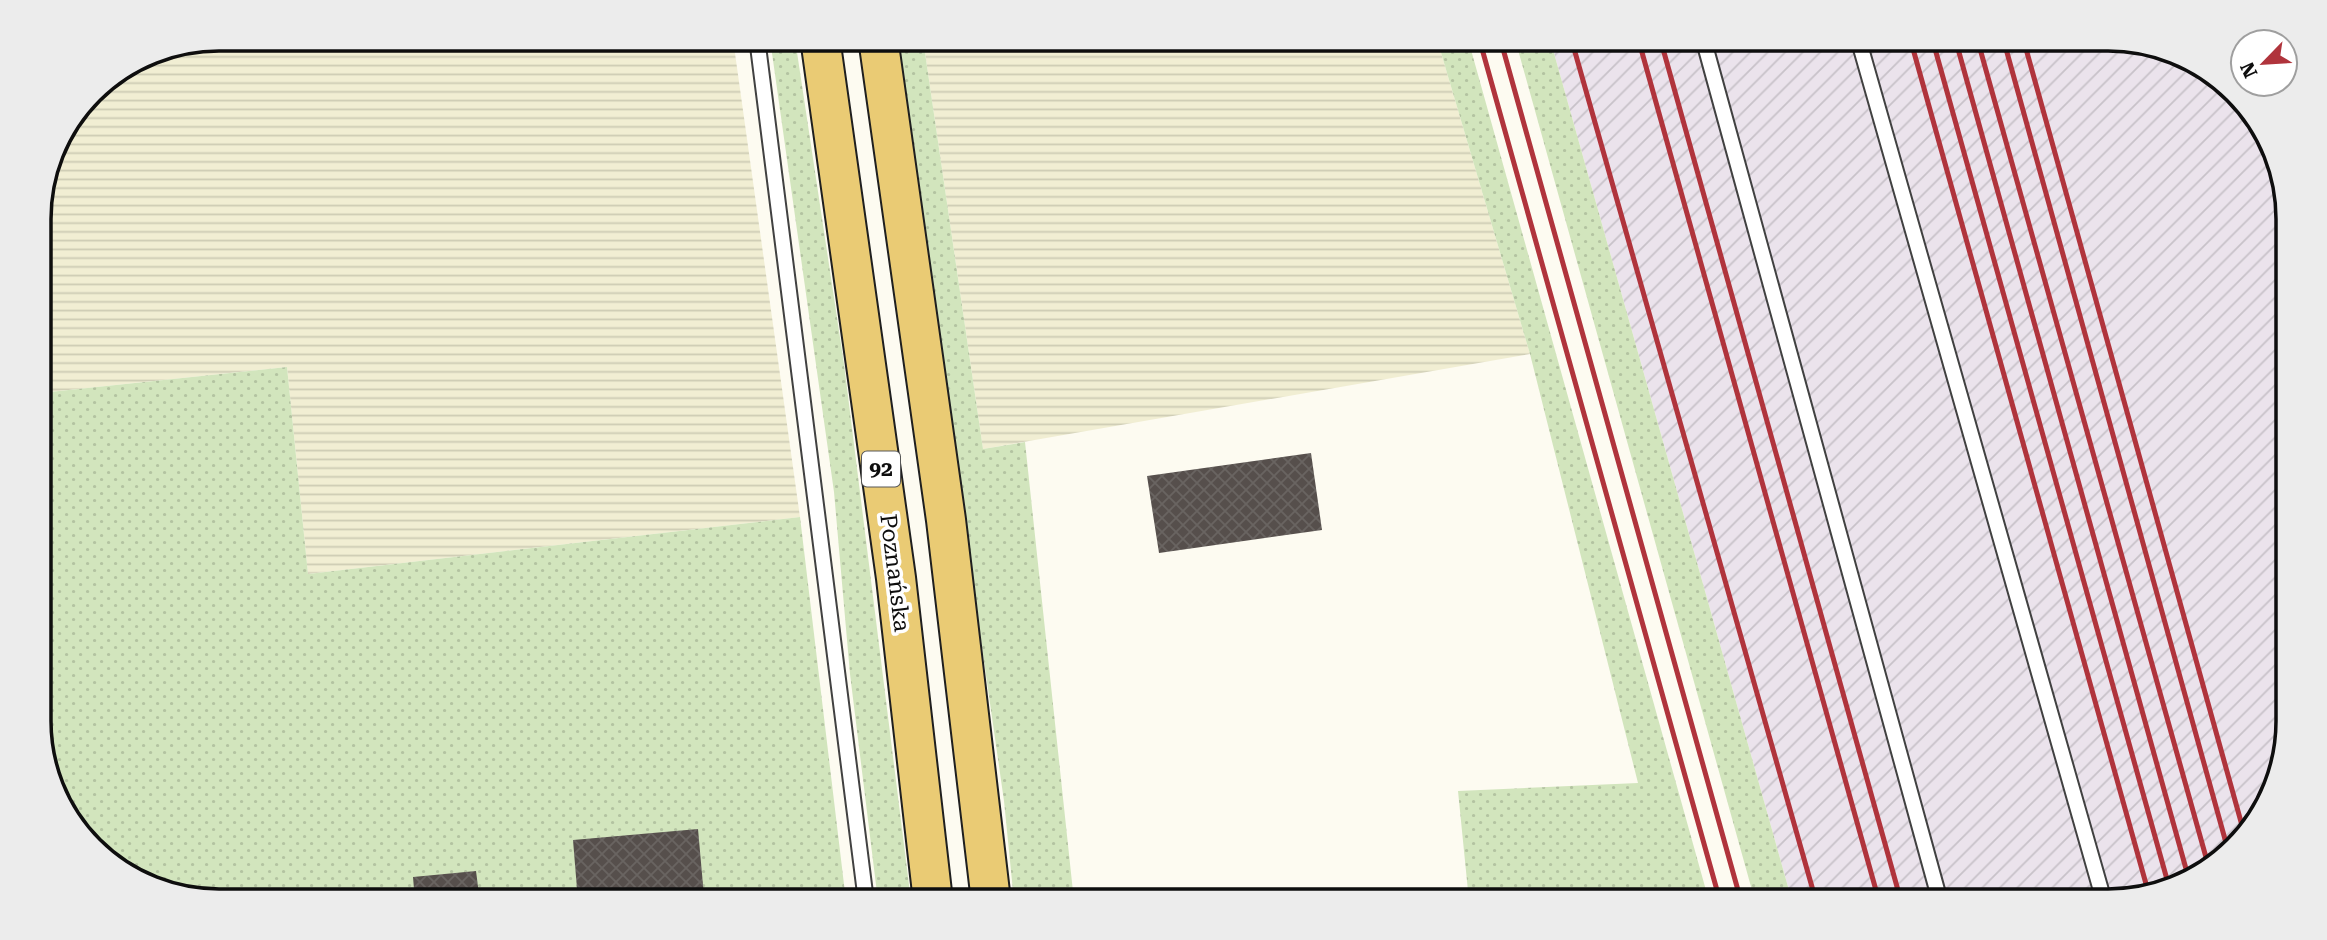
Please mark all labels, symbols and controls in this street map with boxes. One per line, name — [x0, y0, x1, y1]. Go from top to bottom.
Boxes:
north arrow — [2229, 28, 2299, 98]
text: N — [2235, 58, 2263, 81]
road number: 92 — [862, 452, 900, 486]
street label: Poznańska — [874, 513, 916, 634]

